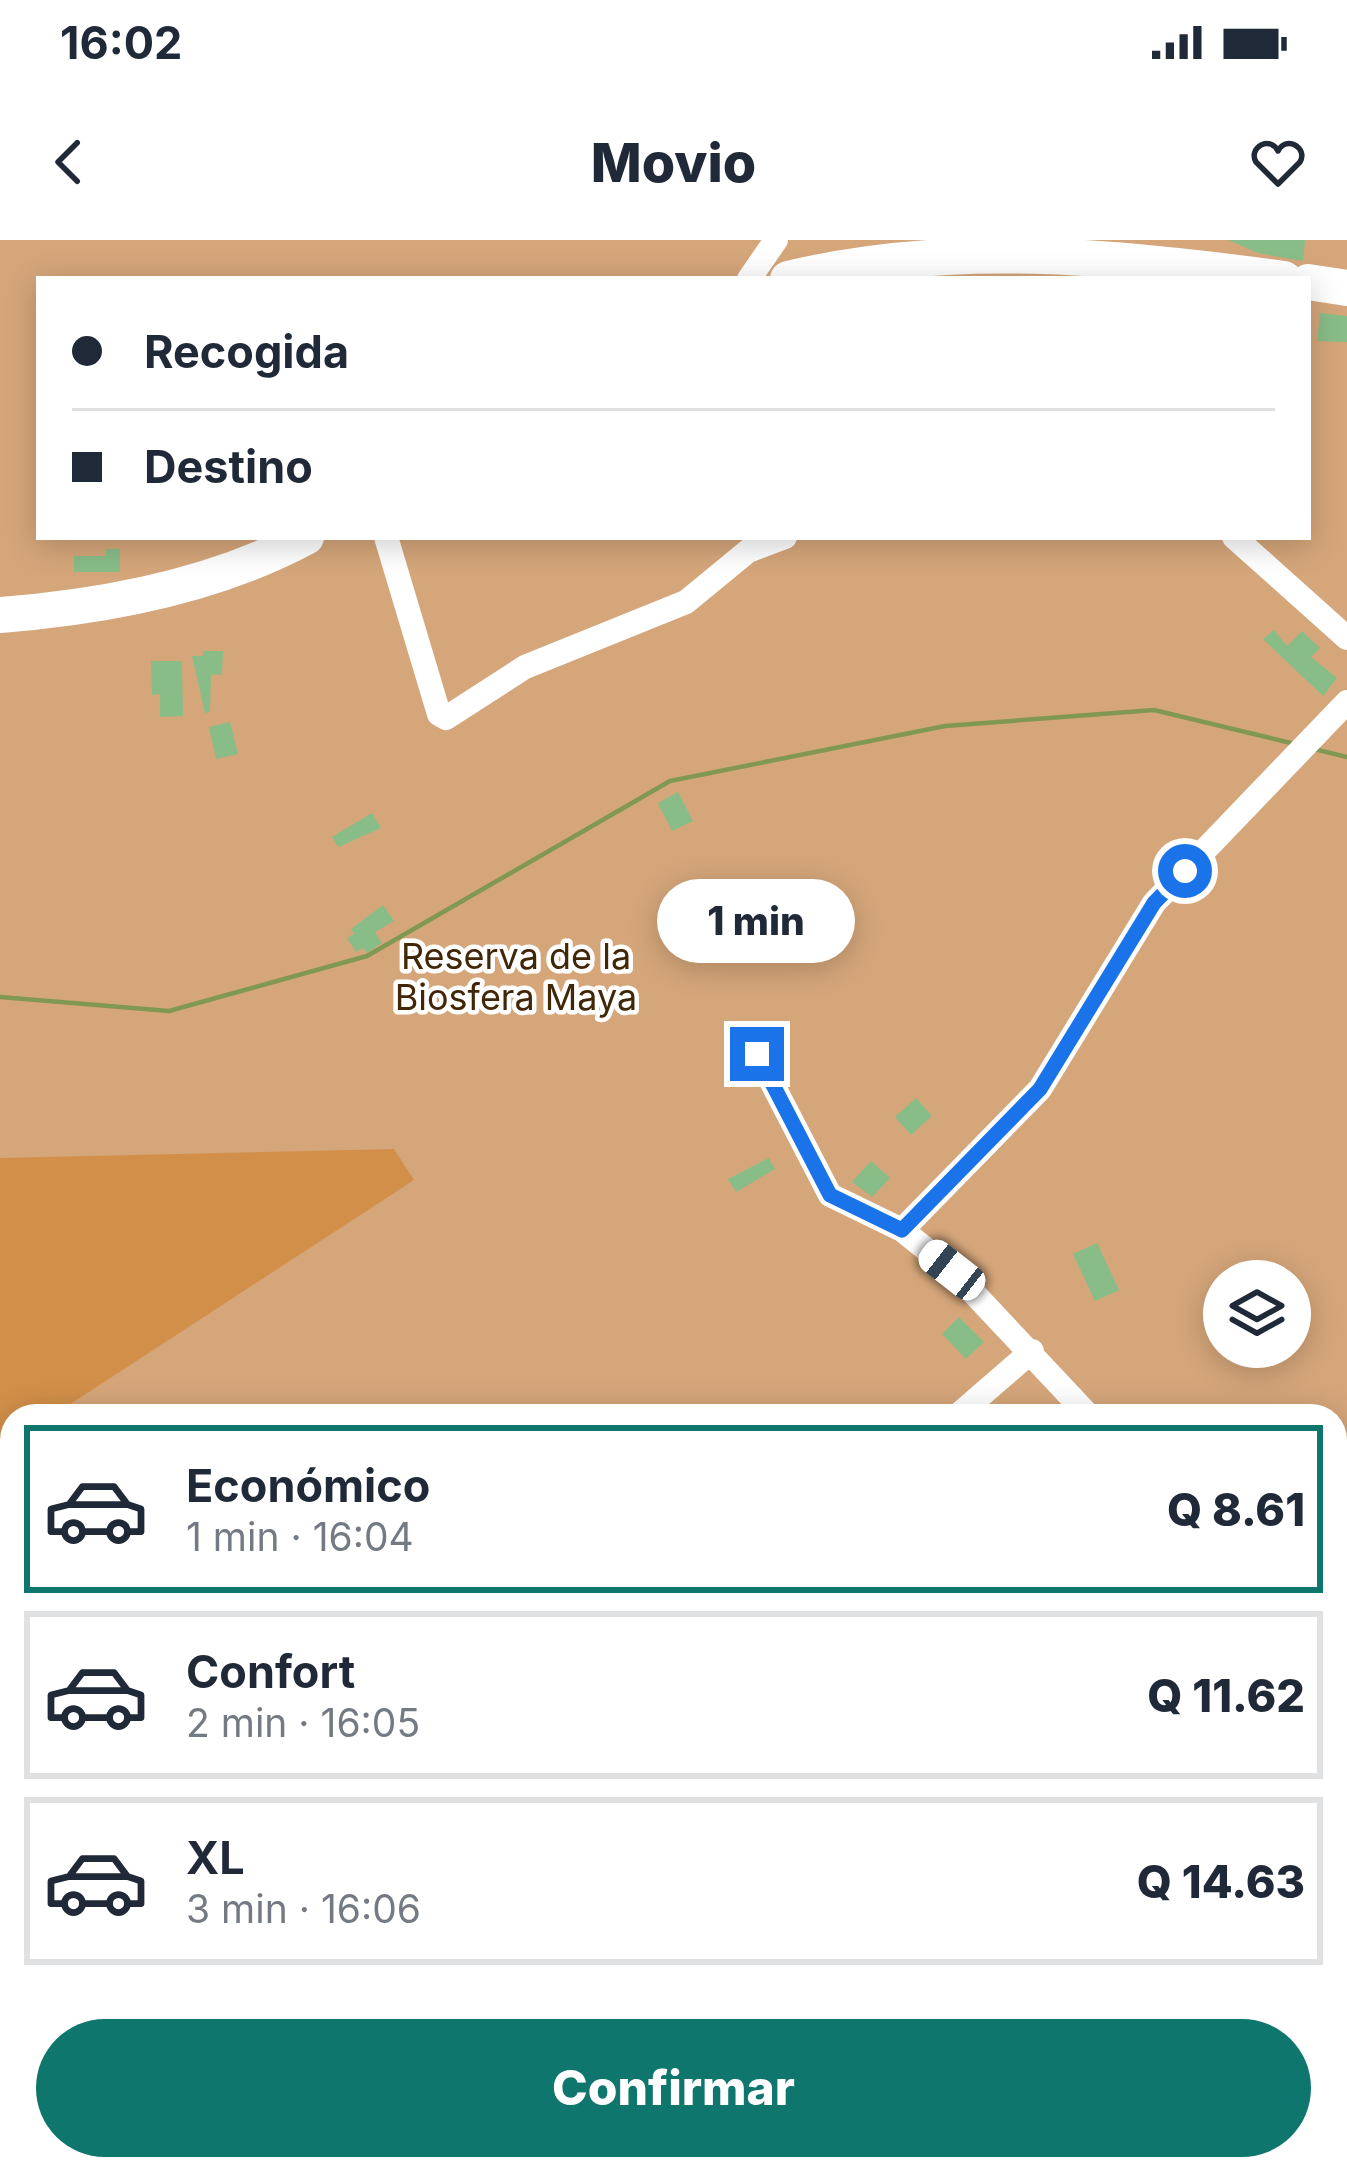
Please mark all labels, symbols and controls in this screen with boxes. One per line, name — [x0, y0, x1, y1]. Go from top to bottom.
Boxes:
text: 16:02 — [60, 15, 182, 70]
icon: back — [36, 129, 102, 195]
icon: heart — [1245, 129, 1311, 195]
text: Movio — [591, 130, 756, 195]
text: Recogida — [144, 324, 349, 379]
text: Destino — [144, 439, 313, 494]
route start — [1158, 844, 1212, 898]
callout: 1 min — [658, 880, 856, 964]
text: 1 min — [707, 897, 805, 944]
park label: Reserva de la Biosfera Maya — [395, 934, 637, 1019]
route end — [730, 1027, 784, 1081]
car — [913, 1234, 991, 1306]
map controls — [1203, 1260, 1311, 1368]
button: layers — [1203, 1260, 1311, 1368]
icon: car — [42, 1455, 150, 1563]
text: Económico — [186, 1458, 430, 1513]
text: Q 8.61 — [1167, 1482, 1305, 1537]
text: 1 min · 16:04 — [186, 1513, 414, 1560]
icon: car — [42, 1641, 150, 1749]
text: Confort — [186, 1644, 355, 1699]
text: Q 11.62 — [1147, 1668, 1305, 1723]
text: 2 min · 16:05 — [186, 1699, 420, 1746]
icon: car — [42, 1827, 150, 1935]
text: XL — [186, 1830, 245, 1885]
text: Q 14.63 — [1137, 1854, 1305, 1909]
text: 3 min · 16:06 — [186, 1885, 421, 1932]
button: Confirmar — [36, 2019, 1311, 2157]

